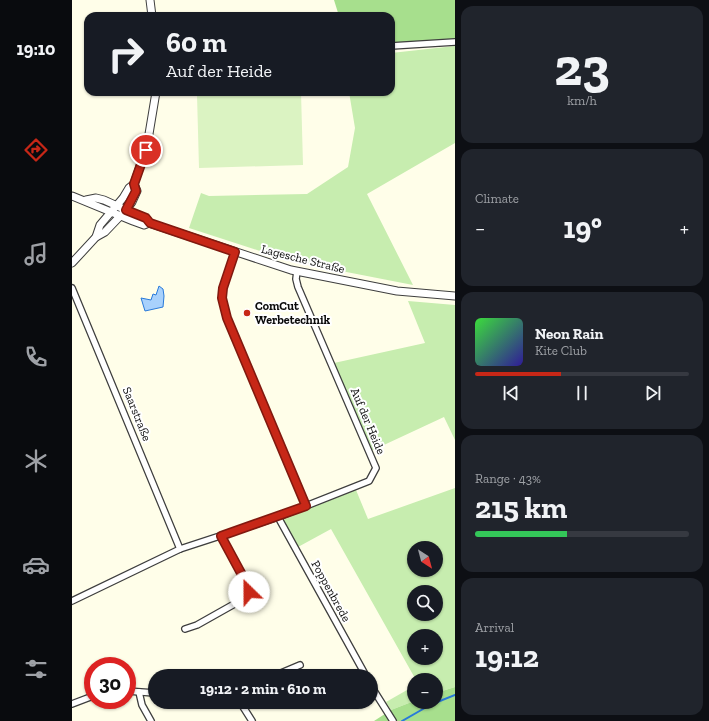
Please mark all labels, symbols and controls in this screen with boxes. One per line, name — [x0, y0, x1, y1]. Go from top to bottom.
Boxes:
text: 60 m — [166, 26, 227, 59]
icon: right — [100, 28, 152, 80]
text: 23 — [554, 36, 610, 98]
text: 19:10 — [16, 38, 56, 60]
text: Auf der Heide — [166, 60, 272, 82]
text: km/h — [567, 93, 597, 108]
pin — [129, 133, 163, 167]
icon: directions — [22, 136, 50, 164]
icon: arrive — [135, 139, 157, 161]
text: Climate — [475, 191, 519, 206]
text: 19° — [563, 210, 602, 246]
text: − — [475, 215, 485, 242]
text: + — [680, 215, 689, 242]
icon: music — [22, 240, 50, 268]
street label: Lagesche Straße — [260, 242, 347, 276]
place label: ComCut Werbetechnik — [255, 299, 331, 327]
marker: ComCut Werbetechnik — [242, 308, 252, 318]
text: Neon Rain — [535, 325, 603, 343]
icon: phone — [22, 343, 50, 371]
text: Kite Club — [535, 343, 587, 358]
icon: previous — [500, 382, 522, 404]
icon: pause — [571, 382, 593, 404]
icon: next — [642, 382, 664, 404]
street label: Saarstraße — [120, 385, 154, 443]
street label: Auf der Heide — [348, 386, 388, 457]
icon: climate — [22, 447, 50, 475]
text: Range · 43% — [475, 471, 541, 486]
text: 215 km — [475, 490, 567, 526]
north arrow — [407, 541, 443, 577]
map controls — [407, 541, 443, 709]
icon: car — [22, 551, 50, 579]
street label: Poppenbrede — [308, 558, 354, 624]
position arrow — [228, 571, 270, 613]
button: search — [407, 585, 443, 621]
text: Arrival — [475, 620, 514, 635]
button: + — [407, 629, 443, 665]
text: 19:12 — [475, 639, 539, 675]
icon: filters — [22, 655, 50, 683]
speed limit sign: 30 — [84, 657, 136, 709]
button: − — [407, 673, 443, 709]
text: 19:12 · 2 min · 610 m — [200, 680, 326, 698]

